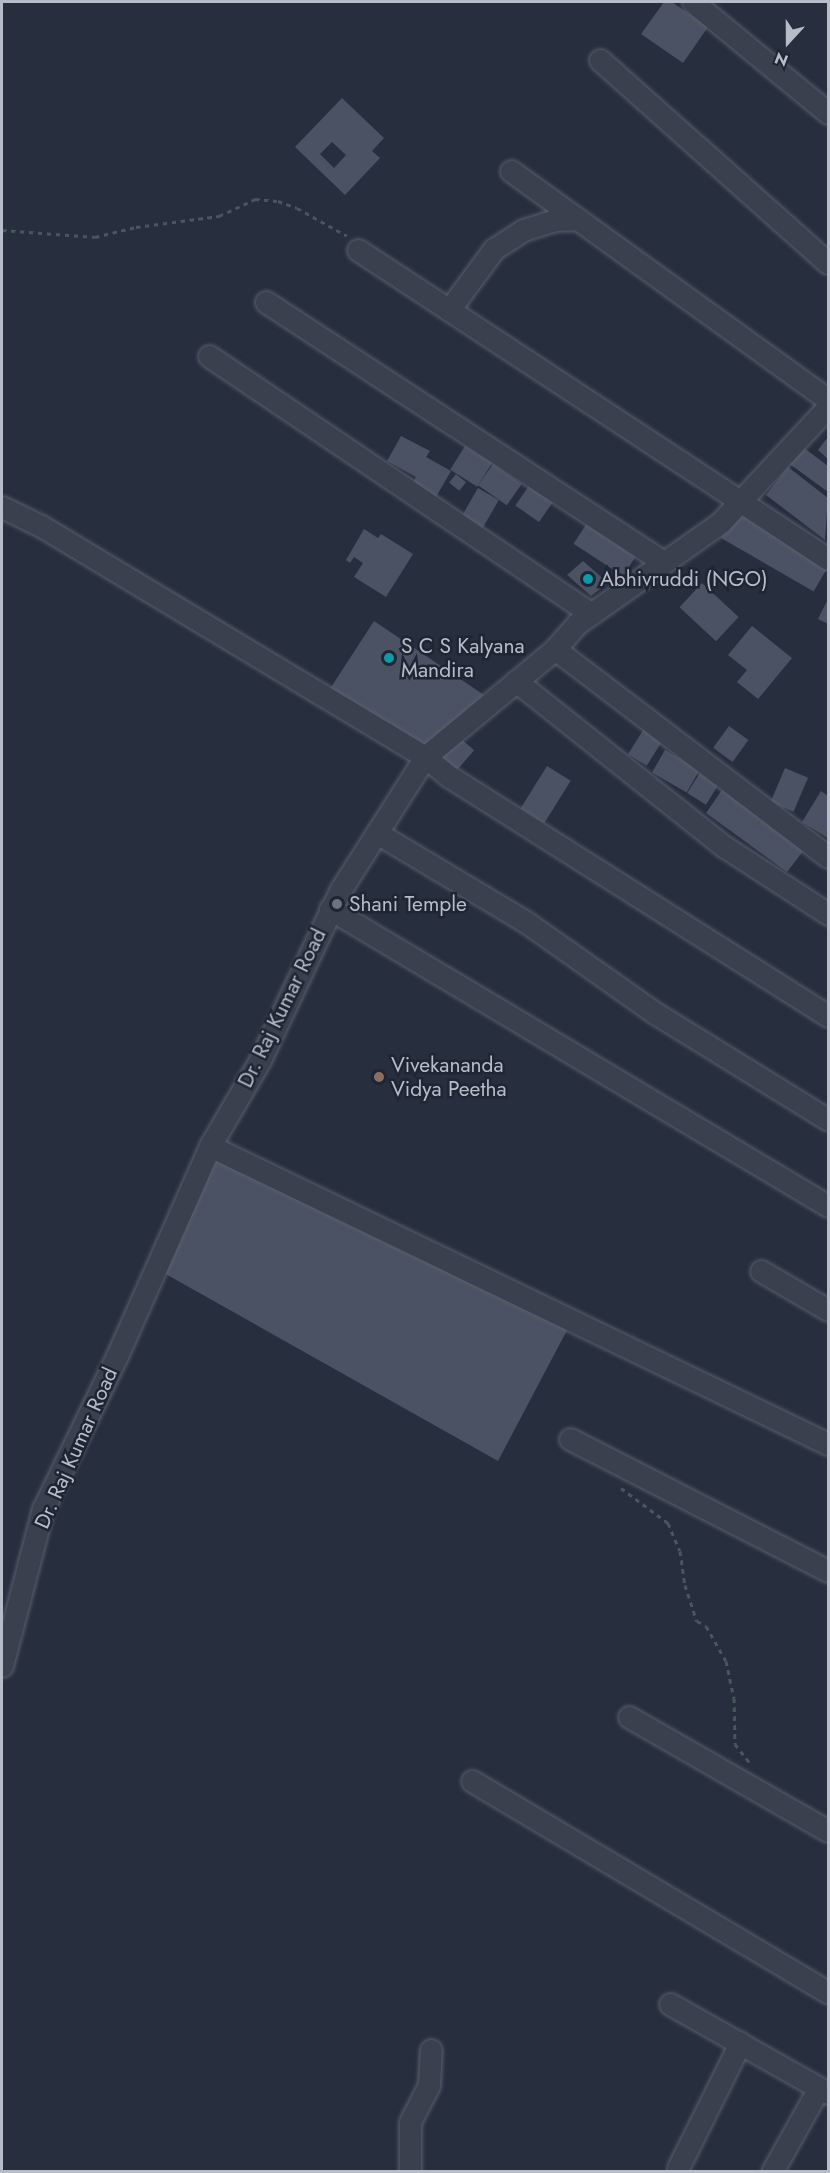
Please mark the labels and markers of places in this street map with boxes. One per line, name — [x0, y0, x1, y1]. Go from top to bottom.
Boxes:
place label: Abhivruddi (NGO) — [600, 566, 768, 592]
marker: Abhivruddi (NGO) — [581, 572, 595, 586]
place label: S C S Kalyana Mandira — [401, 633, 525, 683]
marker: S C S Kalyana Mandira — [382, 651, 396, 665]
place label: Shani Temple — [349, 891, 467, 917]
marker: Shani Temple — [330, 897, 344, 911]
place label: Vivekananda Vidya Peetha — [391, 1052, 507, 1102]
marker: Vivekananda Vidya Peetha — [372, 1070, 386, 1084]

